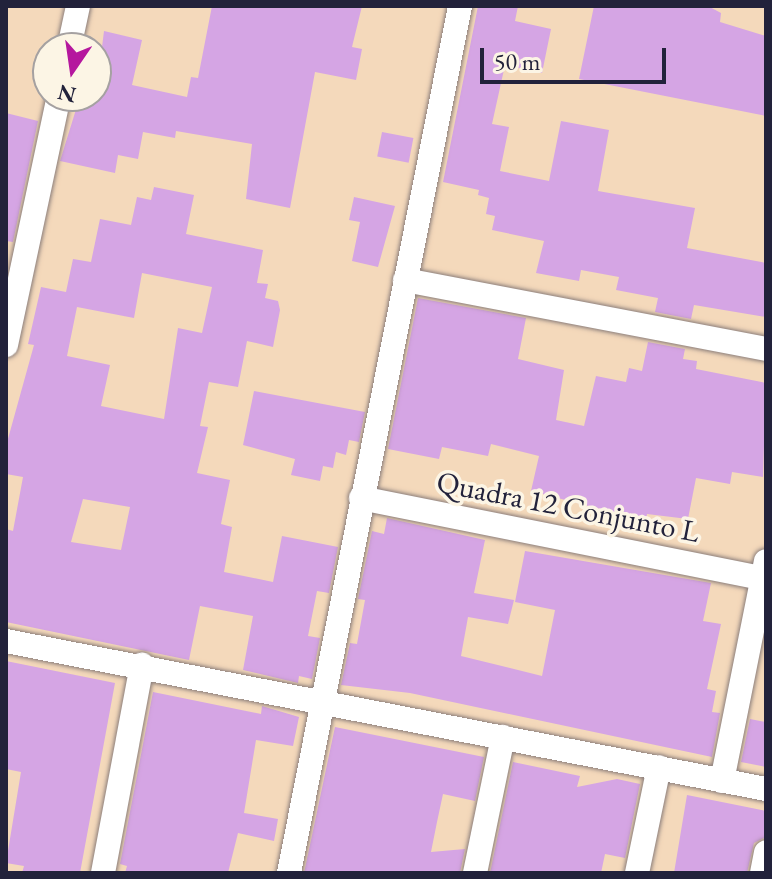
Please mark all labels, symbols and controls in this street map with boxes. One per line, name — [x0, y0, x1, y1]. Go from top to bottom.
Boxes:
north arrow — [32, 32, 112, 112]
scale bar — [484, 32, 670, 82]
text: 50 m — [494, 46, 541, 77]
text: N — [55, 78, 79, 110]
street label: Quadra 12 Conjunto L — [434, 464, 702, 550]

